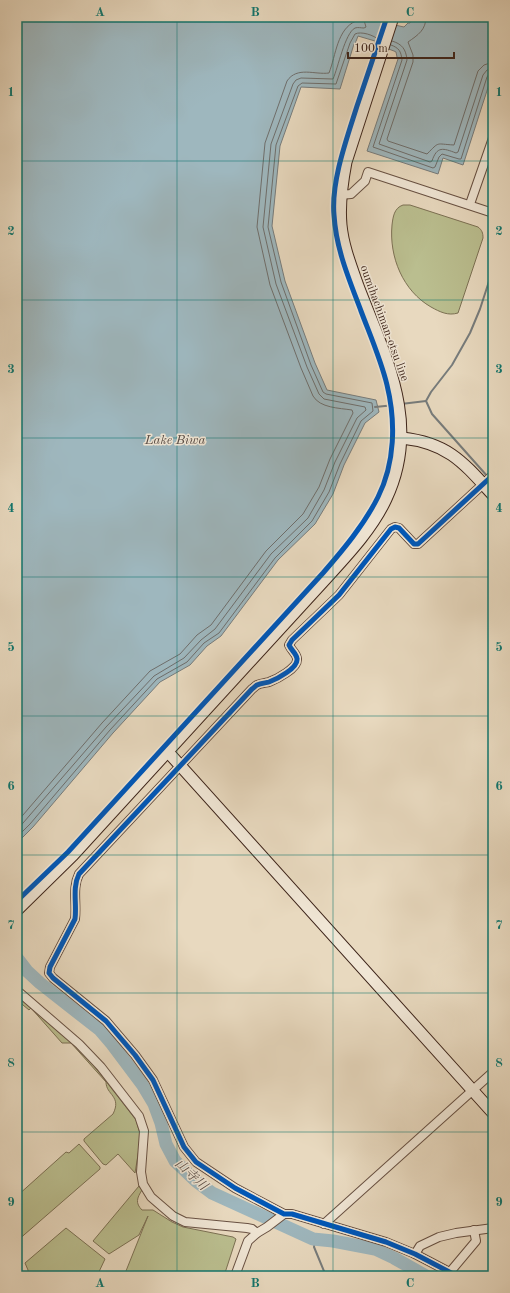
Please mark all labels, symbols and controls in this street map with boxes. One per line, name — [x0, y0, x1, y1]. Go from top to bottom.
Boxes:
text: A — [95, 6, 105, 19]
text: B — [250, 6, 260, 19]
text: C — [406, 6, 414, 19]
scale bar — [348, 34, 454, 60]
text: 100 m — [354, 43, 388, 55]
text: 1 — [7, 86, 15, 99]
text: 1 — [495, 86, 503, 99]
text: 2 — [7, 225, 15, 238]
text: 2 — [495, 225, 503, 238]
street label: oumihachiman-otsu line — [357, 264, 411, 383]
text: 3 — [7, 363, 15, 376]
text: 3 — [495, 363, 503, 376]
water label: Lake Biwa — [144, 434, 205, 447]
text: 4 — [7, 502, 15, 515]
text: 4 — [495, 502, 503, 515]
text: 5 — [7, 641, 15, 654]
text: 5 — [495, 641, 503, 654]
text: 6 — [7, 780, 15, 793]
text: 6 — [495, 780, 503, 793]
text: 7 — [7, 919, 15, 932]
text: 7 — [495, 919, 503, 932]
text: 8 — [7, 1057, 15, 1070]
text: 8 — [495, 1057, 503, 1070]
water label: 山寺川 — [172, 1156, 212, 1195]
text: 9 — [7, 1196, 15, 1209]
text: 9 — [495, 1196, 503, 1209]
text: A — [95, 1277, 105, 1290]
text: B — [250, 1277, 260, 1290]
text: C — [406, 1277, 414, 1290]

